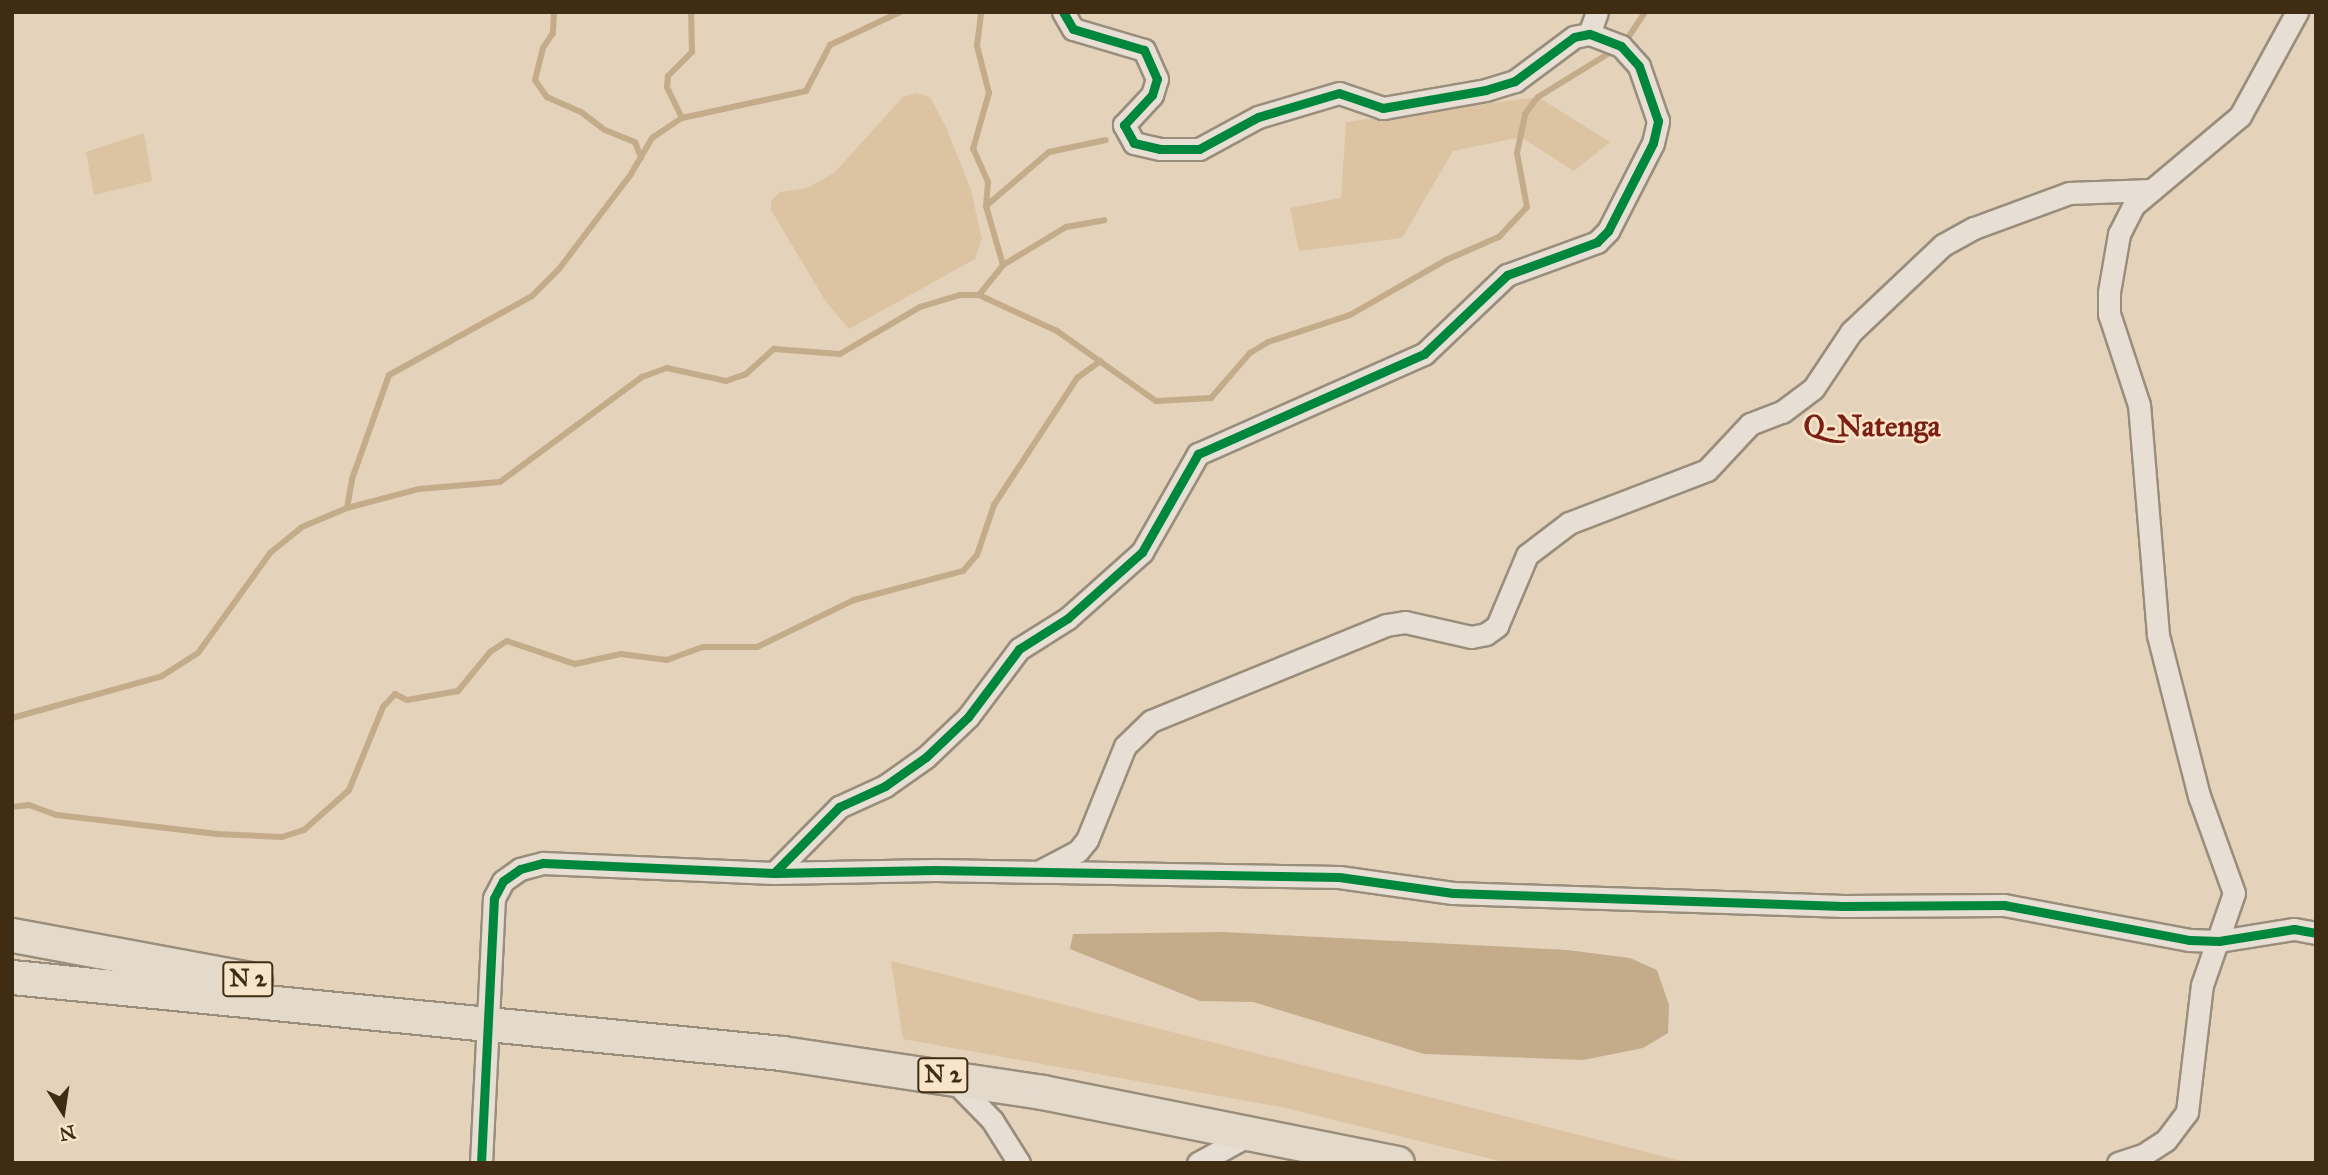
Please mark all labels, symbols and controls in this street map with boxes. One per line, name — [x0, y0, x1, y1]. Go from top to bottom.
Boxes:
district label: Q-Natenga — [1804, 408, 1940, 444]
road number: N 2 — [222, 959, 274, 1000]
road number: N 2 — [917, 1055, 969, 1096]
north arrow — [28, 1077, 98, 1147]
text: N — [57, 1120, 78, 1146]

